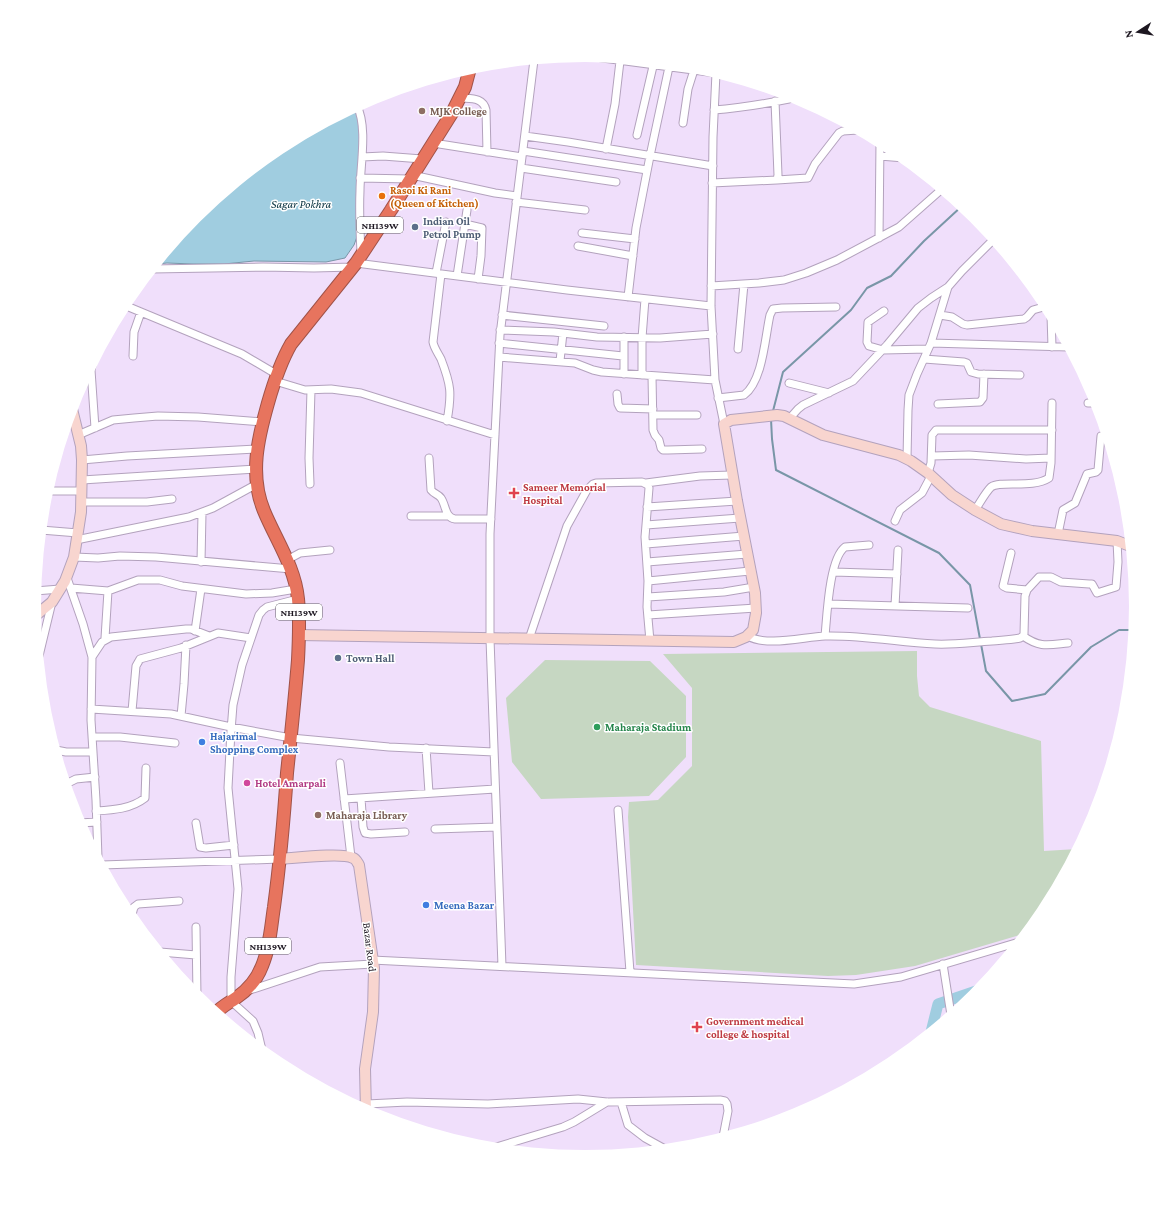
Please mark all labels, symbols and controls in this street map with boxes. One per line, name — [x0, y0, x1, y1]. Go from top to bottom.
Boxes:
north arrow — [1118, 12, 1158, 52]
text: N — [1121, 29, 1135, 39]
place label: MJK College — [430, 105, 487, 117]
marker: MJK College — [417, 106, 427, 116]
place label: Rasoi Ki Rani (Queen of Kitchen) — [390, 184, 479, 210]
marker: Rasoi Ki Rani (Queen of Kitchen) — [377, 191, 387, 201]
water label: Sagar Pokhra — [271, 197, 331, 211]
place label: Indian Oil Petrol Pump — [423, 215, 481, 240]
road number: NH139W — [357, 217, 403, 233]
marker: Indian Oil Petrol Pump — [410, 222, 420, 232]
place label: Sameer Memorial Hospital — [523, 481, 607, 506]
marker: Sameer Memorial Hospital — [508, 487, 520, 499]
road number: NH139W — [276, 604, 322, 620]
place label: Town Hall — [346, 652, 395, 664]
marker: Town Hall — [333, 653, 343, 663]
place label: Maharaja Stadium — [605, 721, 692, 734]
marker: Maharaja Stadium — [592, 722, 602, 732]
place label: Hajarimal Shopping Complex — [210, 730, 299, 755]
marker: Hajarimal Shopping Complex — [197, 737, 207, 747]
place label: Hotel Amarpali — [255, 777, 327, 789]
marker: Hotel Amarpali — [242, 778, 252, 788]
place label: Maharaja Library — [326, 809, 408, 822]
marker: Maharaja Library — [313, 810, 323, 820]
place label: Meena Bazar — [434, 899, 495, 911]
marker: Meena Bazar — [421, 900, 431, 910]
street label: Bazar Road — [361, 922, 379, 972]
road number: NH139W — [245, 938, 291, 954]
place label: Government medical college & hospital — [706, 1015, 804, 1040]
marker: Government medical college & hospital — [691, 1021, 703, 1033]

